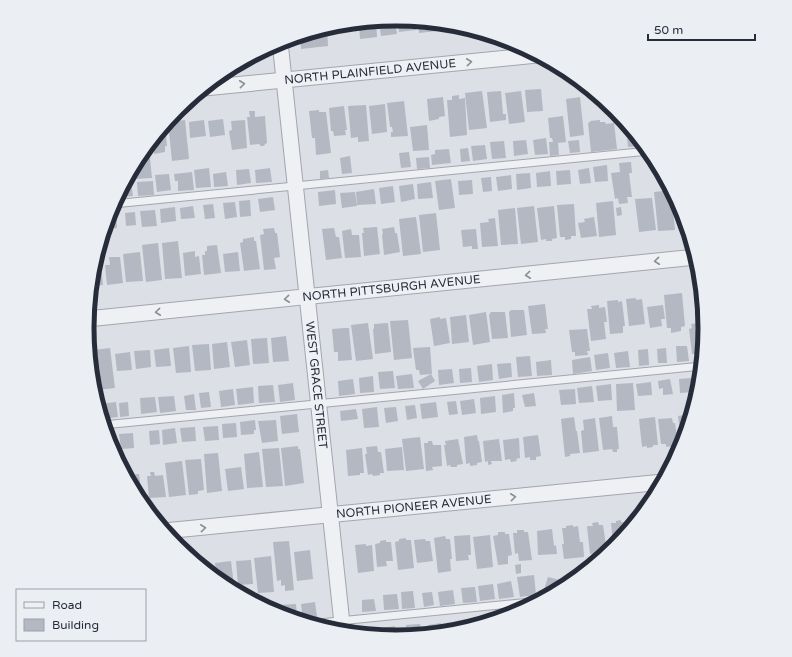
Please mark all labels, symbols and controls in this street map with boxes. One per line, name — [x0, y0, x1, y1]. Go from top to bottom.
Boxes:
scale bar — [648, 16, 755, 42]
text: 50 m — [654, 23, 683, 37]
street label: NORTH PLAINFIELD AVENUE — [284, 56, 457, 87]
one-way arrow — [466, 57, 472, 66]
one-way arrow — [239, 80, 245, 89]
one-way arrow — [654, 257, 661, 266]
one-way arrow — [525, 270, 531, 279]
street label: NORTH PITTSBURGH AVENUE — [302, 272, 482, 304]
one-way arrow — [284, 294, 290, 303]
one-way arrow — [155, 307, 161, 316]
street label: WEST GRACE STREET — [303, 321, 330, 450]
street label: NORTH PIONEER AVENUE — [335, 492, 493, 521]
one-way arrow — [510, 492, 516, 501]
one-way arrow — [200, 523, 206, 532]
legend — [16, 589, 146, 641]
text: Road — [52, 598, 82, 612]
text: Building — [52, 618, 99, 632]

